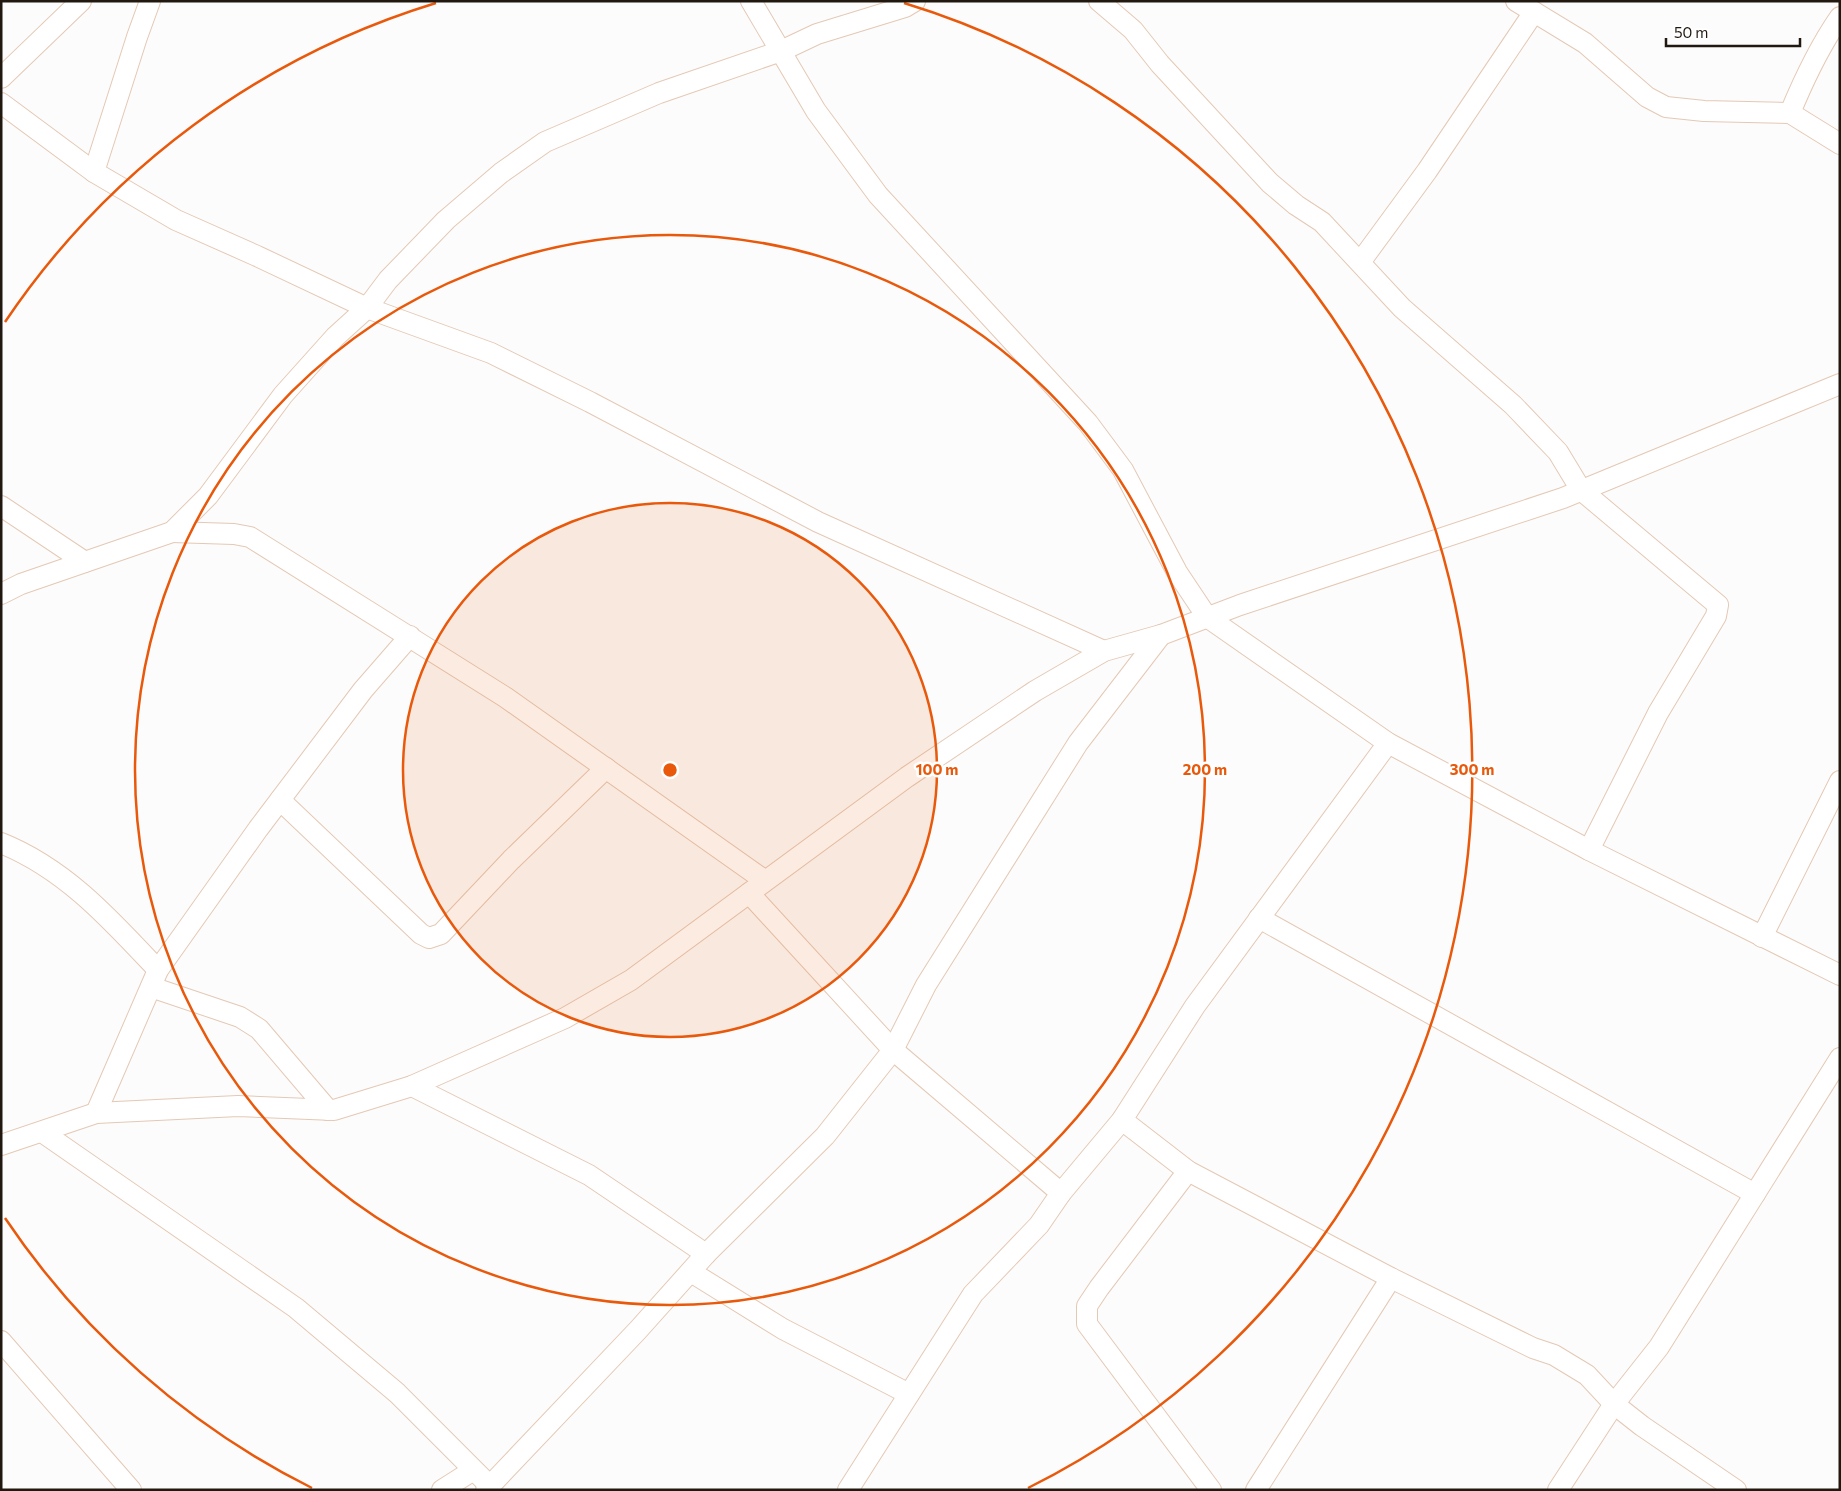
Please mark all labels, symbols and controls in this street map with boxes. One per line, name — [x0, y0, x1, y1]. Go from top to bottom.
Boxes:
scale bar — [1666, 15, 1800, 47]
text: 50 m — [1674, 23, 1708, 41]
text: 100 m — [916, 760, 958, 778]
text: 200 m — [1183, 760, 1227, 778]
text: 300 m — [1450, 760, 1494, 778]
centre of rings — [661, 761, 679, 779]

